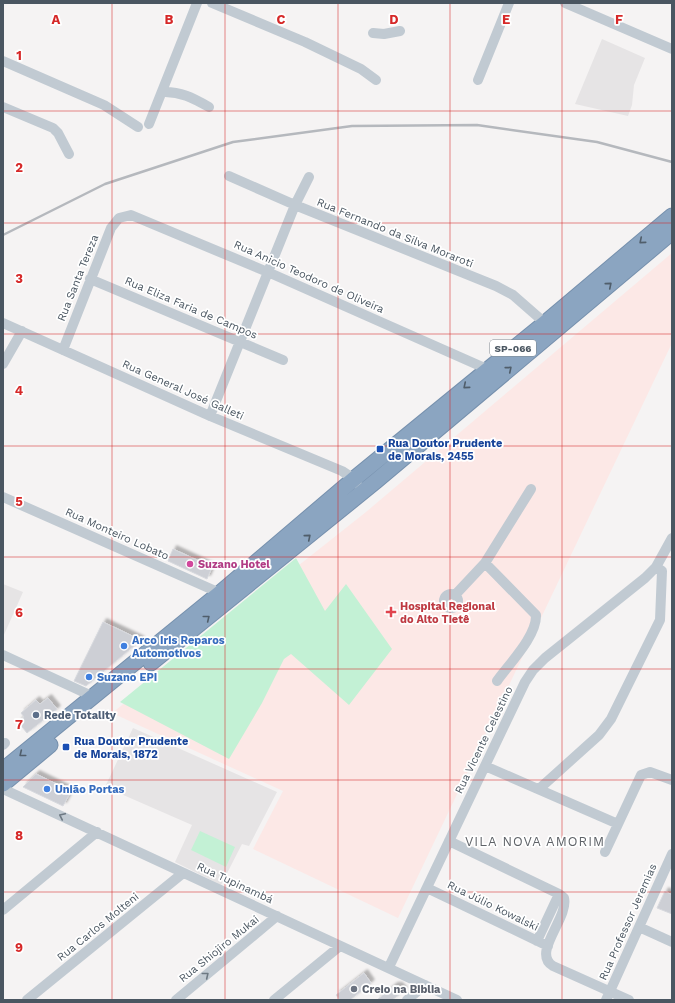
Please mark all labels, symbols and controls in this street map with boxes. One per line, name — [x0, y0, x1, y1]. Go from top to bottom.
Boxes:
text: A — [52, 12, 61, 27]
text: B — [165, 12, 174, 27]
text: C — [277, 12, 286, 27]
text: D — [389, 12, 399, 27]
text: E — [502, 12, 510, 27]
text: F — [615, 12, 623, 27]
text: 1 — [16, 48, 22, 63]
text: 2 — [15, 160, 23, 175]
street label: Rua Fernando da Silva Moraroti — [315, 196, 475, 270]
street label: Rua Santa Tereza — [55, 233, 101, 323]
one-way arrow — [640, 237, 647, 244]
street label: Rua Anicio Teodoro de Oliveira — [232, 238, 386, 316]
text: 3 — [15, 271, 23, 286]
street label: Rua Eliza Faria de Campos — [123, 274, 259, 342]
one-way arrow — [604, 283, 612, 290]
road number: SP-066 — [490, 340, 536, 356]
street label: Rua General José Galleti — [120, 357, 246, 423]
one-way arrow — [505, 366, 512, 373]
one-way arrow — [464, 382, 471, 389]
text: 4 — [15, 383, 24, 398]
place label: Rua Doutor Prudente de Morais, 2455 — [388, 437, 502, 463]
marker: Rua Doutor Prudente de Morais, 2455 — [375, 444, 385, 454]
text: 5 — [15, 494, 23, 509]
street label: Rua Monteiro Lobato — [63, 505, 171, 563]
one-way arrow — [304, 534, 311, 541]
place label: Suzano Hotel — [198, 558, 270, 571]
marker: Suzano Hotel — [185, 559, 195, 569]
place label: Hospital Regional do Alto Tietê — [400, 600, 496, 626]
text: 6 — [15, 605, 23, 620]
marker: Hospital Regional do Alto Tietê — [385, 606, 397, 618]
one-way arrow — [203, 616, 210, 623]
place label: Arco Iris Reparos Automotivos — [132, 634, 225, 660]
marker: Arco Iris Reparos Automotivos — [119, 641, 129, 651]
place label: Suzano EPI — [97, 671, 157, 684]
marker: Suzano EPI — [84, 672, 94, 682]
street label: Rua Vicente Celestino — [452, 684, 516, 796]
place label: Rede Totality — [44, 709, 117, 722]
marker: Rede Totality — [31, 710, 41, 720]
text: 7 — [15, 717, 23, 732]
place label: Rua Doutor Prudente de Morais, 1872 — [74, 735, 188, 761]
marker: Rua Doutor Prudente de Morais, 1872 — [61, 742, 71, 752]
one-way arrow — [20, 750, 27, 757]
place label: União Portas — [55, 783, 125, 796]
marker: União Portas — [42, 784, 52, 794]
one-way arrow — [59, 813, 66, 821]
text: 8 — [15, 828, 23, 843]
district label: VILA NOVA AMORIM — [465, 834, 605, 849]
street label: Rua Tupinambá — [195, 860, 275, 906]
street label: Rua Professor Jeremias — [596, 862, 660, 982]
street label: Rua Júlio Kowalski — [445, 878, 541, 934]
street label: Rua Carlos Molteni — [55, 890, 141, 964]
street label: Rua Shiojiro Mukai — [176, 913, 262, 985]
text: 9 — [15, 940, 23, 955]
one-way arrow — [201, 973, 208, 980]
place label: Creio na Biblia — [362, 983, 441, 996]
marker: Creio na Biblia — [349, 984, 359, 994]

